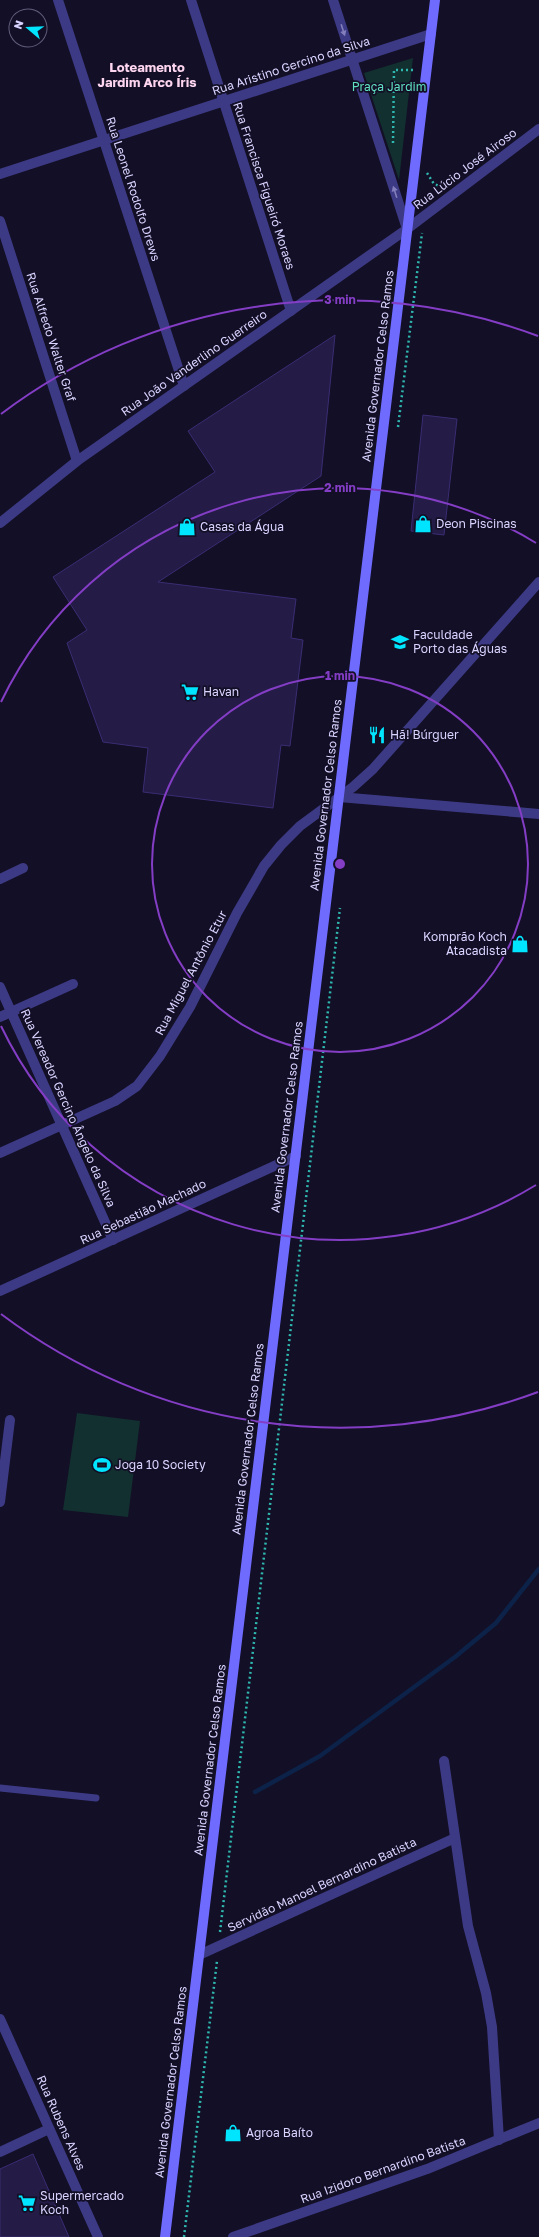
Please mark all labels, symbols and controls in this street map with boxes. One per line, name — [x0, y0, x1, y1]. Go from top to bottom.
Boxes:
north arrow — [8, 8, 48, 48]
text: N — [11, 19, 26, 31]
one-way arrow — [340, 24, 346, 36]
street label: Rua Aristino Gercino da Silva — [210, 33, 372, 98]
district label: Loteamento Jardim Arco Íris — [98, 59, 196, 90]
park label: Praça Jardim — [352, 79, 426, 94]
street label: Rua Francisca Figueiró Moraes — [230, 100, 299, 272]
street label: Rua Leonel Rodolfo Drews — [103, 115, 164, 263]
street label: Rua Lúcio José Airoso — [410, 125, 519, 212]
one-way arrow — [392, 186, 398, 198]
street label: Avenida Governador Celso Ramos — [358, 269, 397, 463]
street label: Rua Alfredo Walter Graf — [24, 270, 80, 404]
text: 3 min — [324, 292, 356, 307]
street label: Rua João Vanderlino Guerreiro — [118, 306, 270, 419]
text: 2 min — [324, 480, 356, 495]
shop icon: Deon Piscinas — [413, 514, 433, 534]
place label: Deon Piscinas — [436, 516, 517, 531]
shop icon: Casas da Água — [177, 517, 197, 537]
place label: Casas da Água — [200, 519, 284, 534]
place label: Faculdade Porto das Águas — [413, 627, 507, 656]
school or university icon: Faculdade Porto das Águas — [390, 632, 410, 652]
text: 1 min — [325, 668, 355, 683]
supermarket icon: Havan — [180, 682, 200, 702]
place label: Havan — [203, 684, 239, 699]
street label: Avenida Governador Celso Ramos — [306, 698, 345, 892]
restaurant icon: Hã! Búrguer — [367, 725, 387, 745]
place label: Hã! Búrguer — [390, 727, 459, 742]
centre of rings — [333, 857, 347, 871]
street label: Rua Miguel Antônio Etur — [151, 908, 230, 1038]
place label: Komprão Koch Atacadista — [423, 929, 507, 958]
shop icon: Komprão Koch Atacadista — [510, 934, 530, 954]
street label: Rua Vereador Gercino Ângelo da Silva — [18, 1006, 119, 1209]
street label: Avenida Governador Celso Ramos — [267, 1020, 306, 1214]
street label: Rua Sebastião Machado — [77, 1176, 208, 1247]
street label: Avenida Governador Celso Ramos — [228, 1342, 267, 1536]
sports icon: Joga 10 Society — [92, 1455, 112, 1475]
place label: Joga 10 Society — [115, 1457, 206, 1472]
street label: Avenida Governador Celso Ramos — [190, 1663, 229, 1857]
street label: Servidão Manoel Bernardino Batista — [225, 1834, 419, 1935]
street label: Avenida Governador Celso Ramos — [151, 1985, 190, 2179]
street label: Rua Rubens Alves — [34, 2073, 89, 2173]
shop icon: Agroa Baíto — [223, 2123, 243, 2143]
place label: Agroa Baíto — [246, 2125, 313, 2140]
street label: Rua Izidoro Bernardino Batista — [298, 2133, 467, 2206]
place label: Supermercado Koch — [40, 2188, 124, 2217]
supermarket icon: Supermercado Koch — [17, 2193, 37, 2213]

